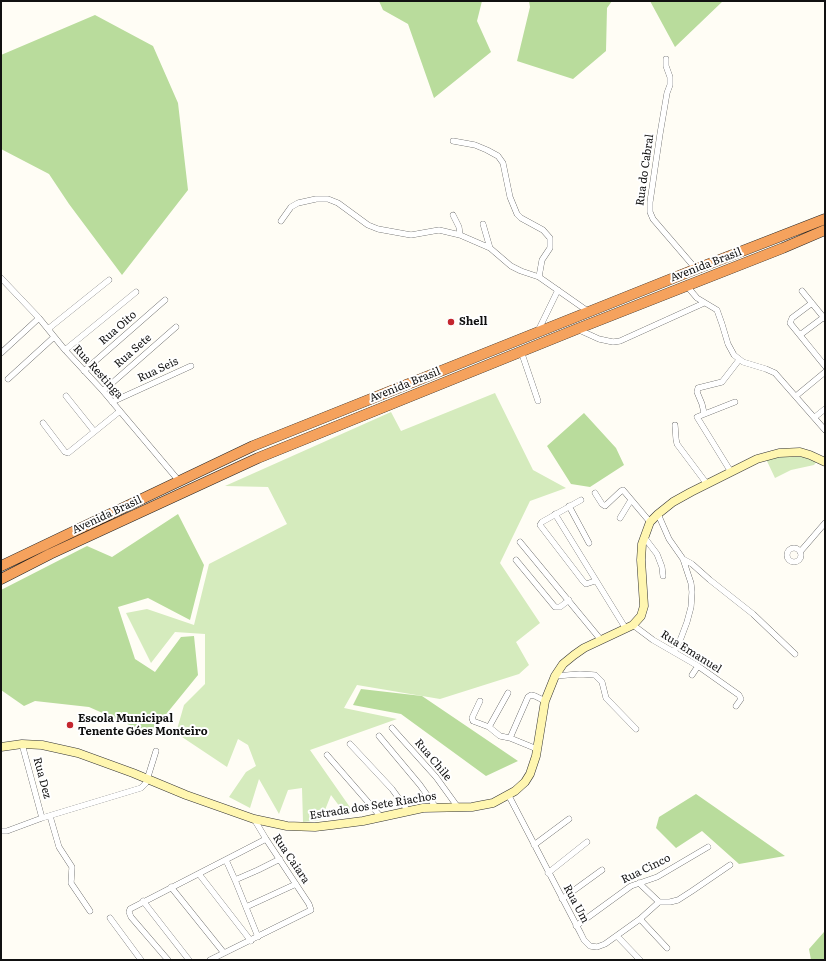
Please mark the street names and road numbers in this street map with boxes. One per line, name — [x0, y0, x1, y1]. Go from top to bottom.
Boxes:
street label: Rua do Cabral — [633, 133, 657, 207]
street label: Avenida Brasil — [668, 245, 744, 285]
street label: Rua Oito — [97, 308, 139, 348]
street label: Rua Sete — [112, 331, 154, 371]
street label: Rua Restinga — [70, 342, 126, 402]
street label: Rua Seis — [135, 355, 181, 385]
street label: Avenida Brasil — [368, 365, 442, 405]
street label: Avenida Brasil — [70, 493, 144, 537]
street label: Rua Emanuel — [658, 628, 724, 676]
street label: Rua Chile — [412, 736, 454, 784]
street label: Rua Dez — [30, 756, 54, 800]
street label: Estrada dos Sete Riachos — [309, 789, 437, 823]
street label: Rua Caiara — [270, 832, 312, 886]
street label: Rua Cinco — [619, 851, 673, 887]
street label: Rua Um — [560, 882, 592, 926]

